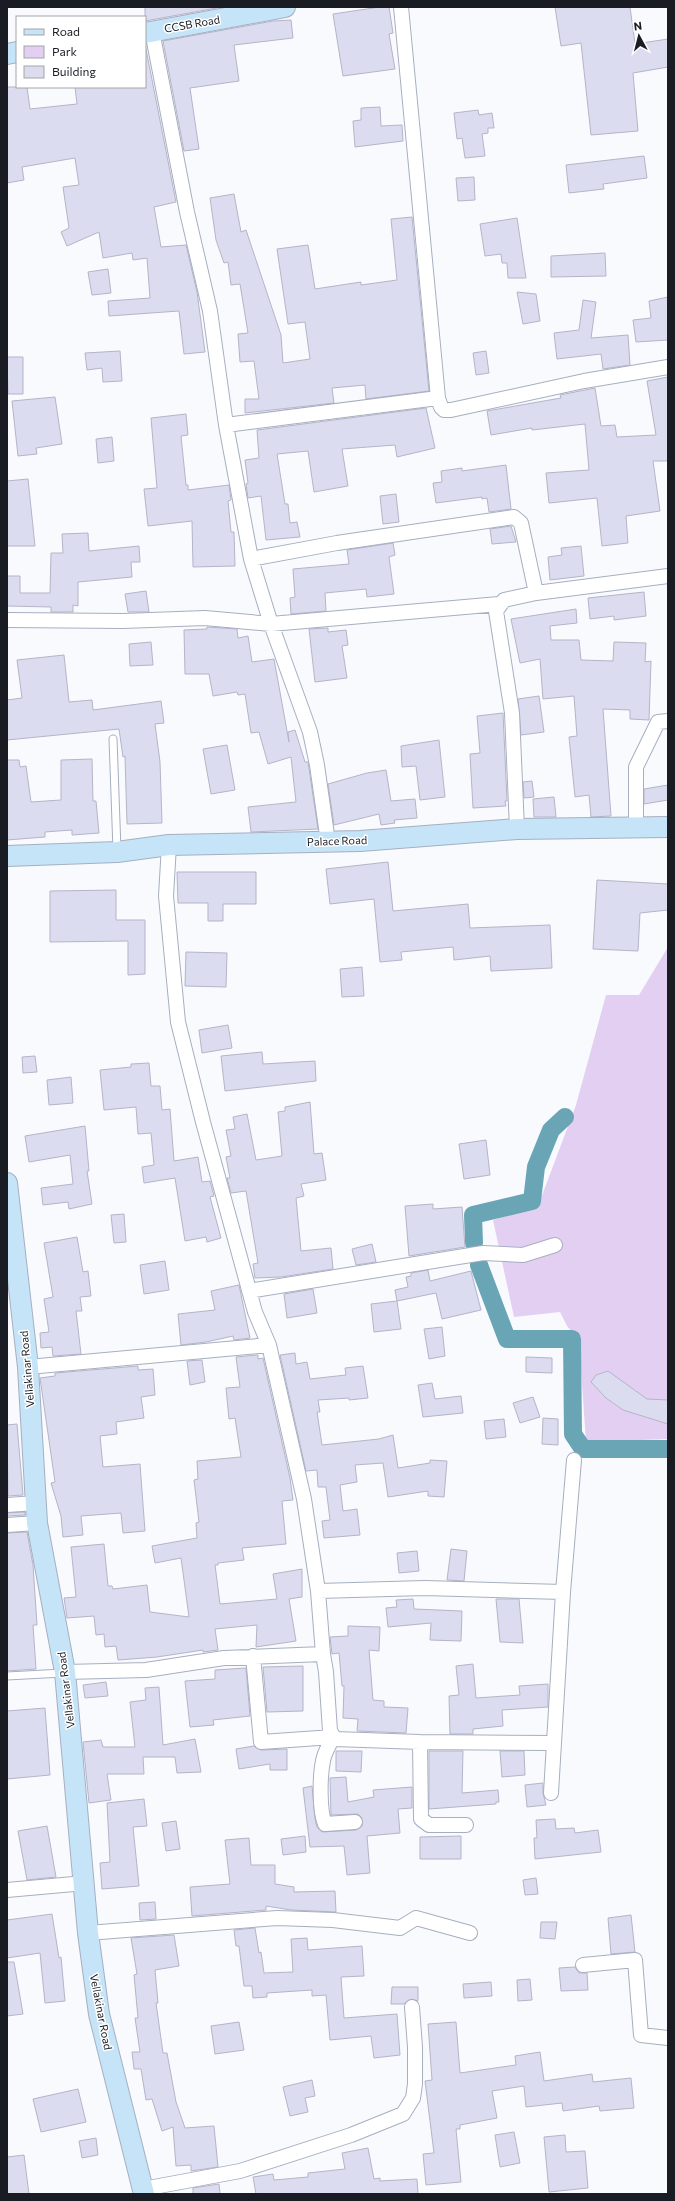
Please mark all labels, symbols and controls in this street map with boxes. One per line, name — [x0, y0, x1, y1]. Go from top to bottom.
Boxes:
street label: CCSB Road — [163, 12, 221, 35]
legend — [16, 16, 146, 88]
north arrow — [619, 16, 659, 56]
text: N — [633, 19, 643, 33]
text: Road — [52, 24, 80, 38]
text: Park — [52, 44, 78, 58]
text: Building — [52, 64, 96, 78]
street label: Palace Road — [307, 833, 367, 848]
street label: Vellakinar Road — [17, 1330, 36, 1408]
street label: Vellakinar Road — [54, 1651, 77, 1729]
street label: Vellakinar Road — [88, 1973, 115, 2051]

